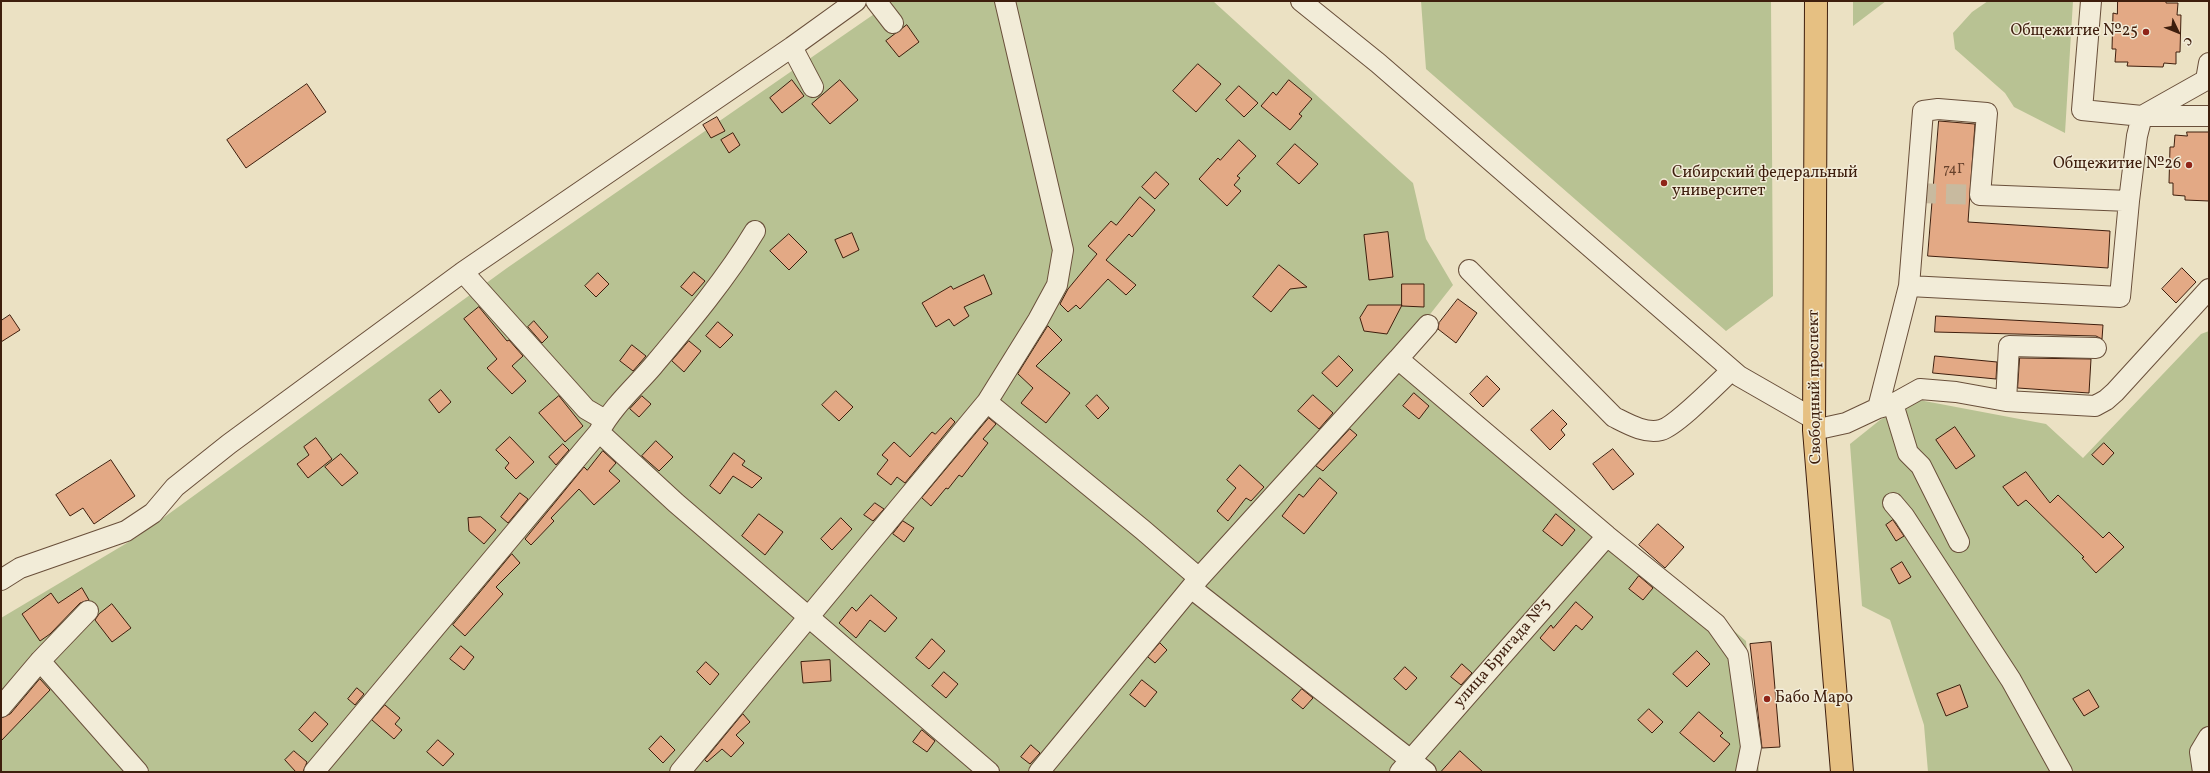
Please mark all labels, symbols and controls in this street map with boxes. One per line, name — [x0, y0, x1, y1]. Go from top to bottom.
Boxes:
north arrow — [2158, 12, 2198, 52]
place label: Общежитие №25 — [2010, 22, 2138, 42]
marker: Общежитие №25 — [2141, 27, 2151, 37]
text: С — [2179, 33, 2195, 48]
place label: Общежитие №26 — [2053, 155, 2181, 175]
marker: Общежитие №26 — [2184, 160, 2194, 170]
house number: 74Г — [1943, 162, 1965, 178]
place label: Сибирский федеральный университет — [1672, 164, 1858, 202]
marker: Сибирский федеральный университет — [1659, 178, 1669, 188]
street label: Свободный проспект — [1805, 310, 1827, 464]
street label: улица Бригада №5 — [1450, 596, 1556, 712]
place label: Бабо Маро — [1775, 689, 1853, 709]
marker: Бабо Маро — [1762, 694, 1772, 704]

